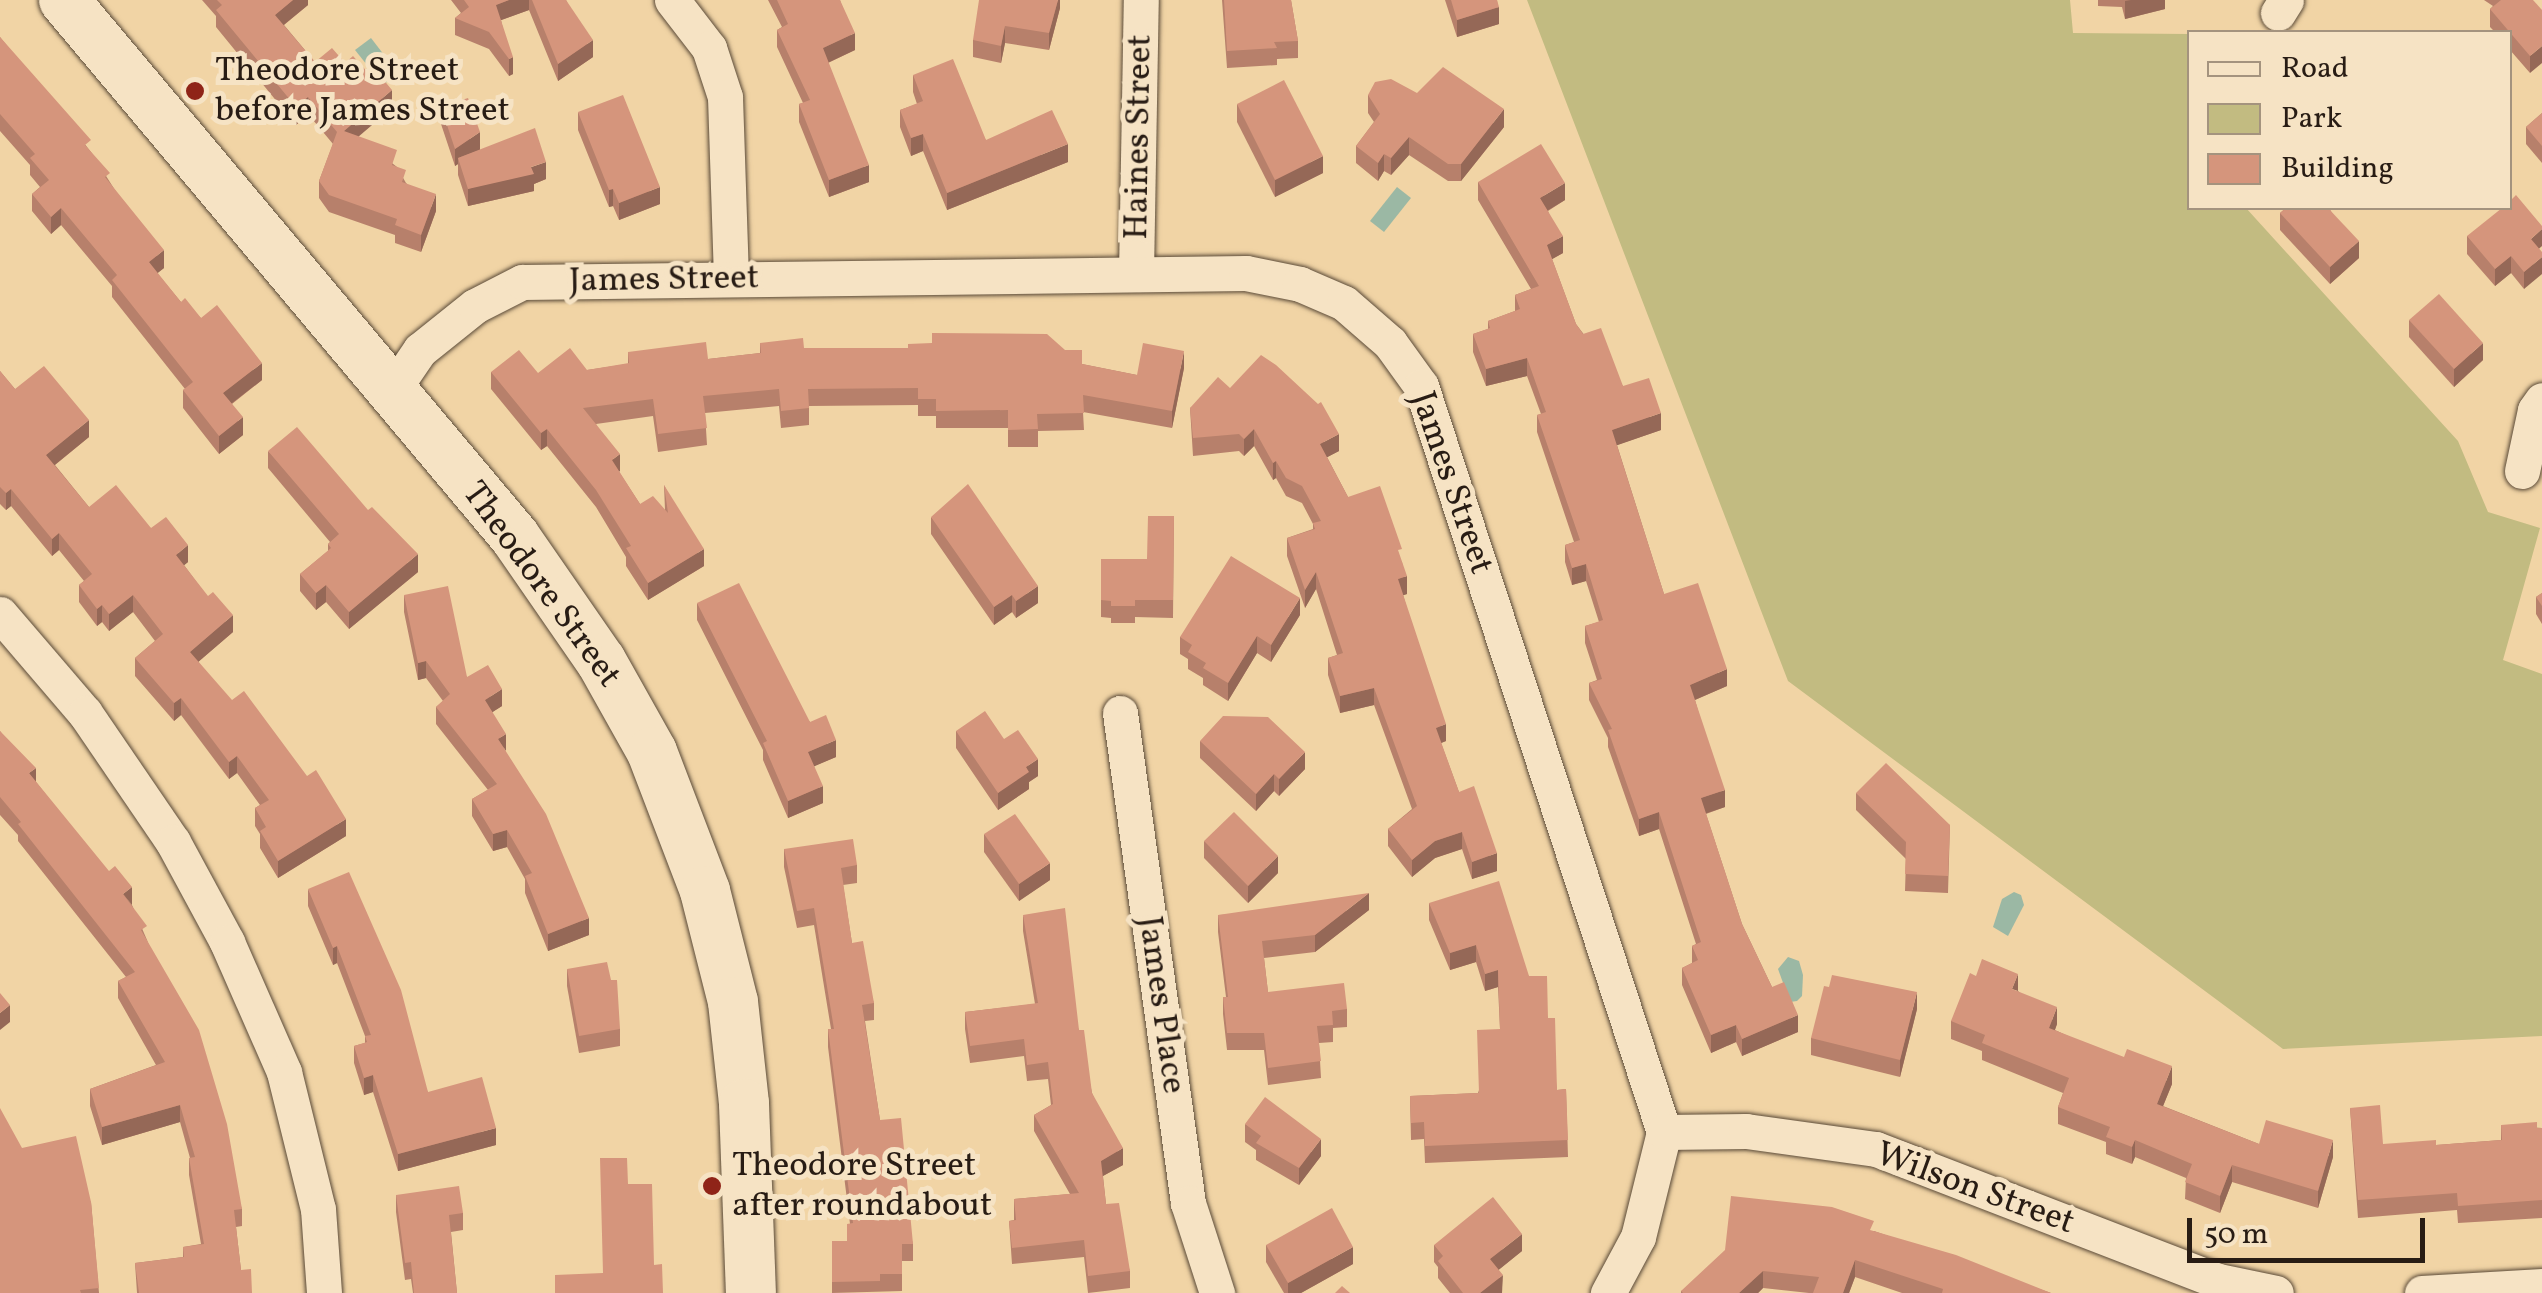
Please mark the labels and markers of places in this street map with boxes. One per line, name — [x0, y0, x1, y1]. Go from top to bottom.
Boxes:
place label: Theodore Street before James Street — [215, 50, 510, 132]
marker: Theodore Street before James Street — [184, 80, 206, 102]
place label: Theodore Street after roundabout — [732, 1145, 992, 1227]
marker: Theodore Street after roundabout — [701, 1175, 723, 1197]

